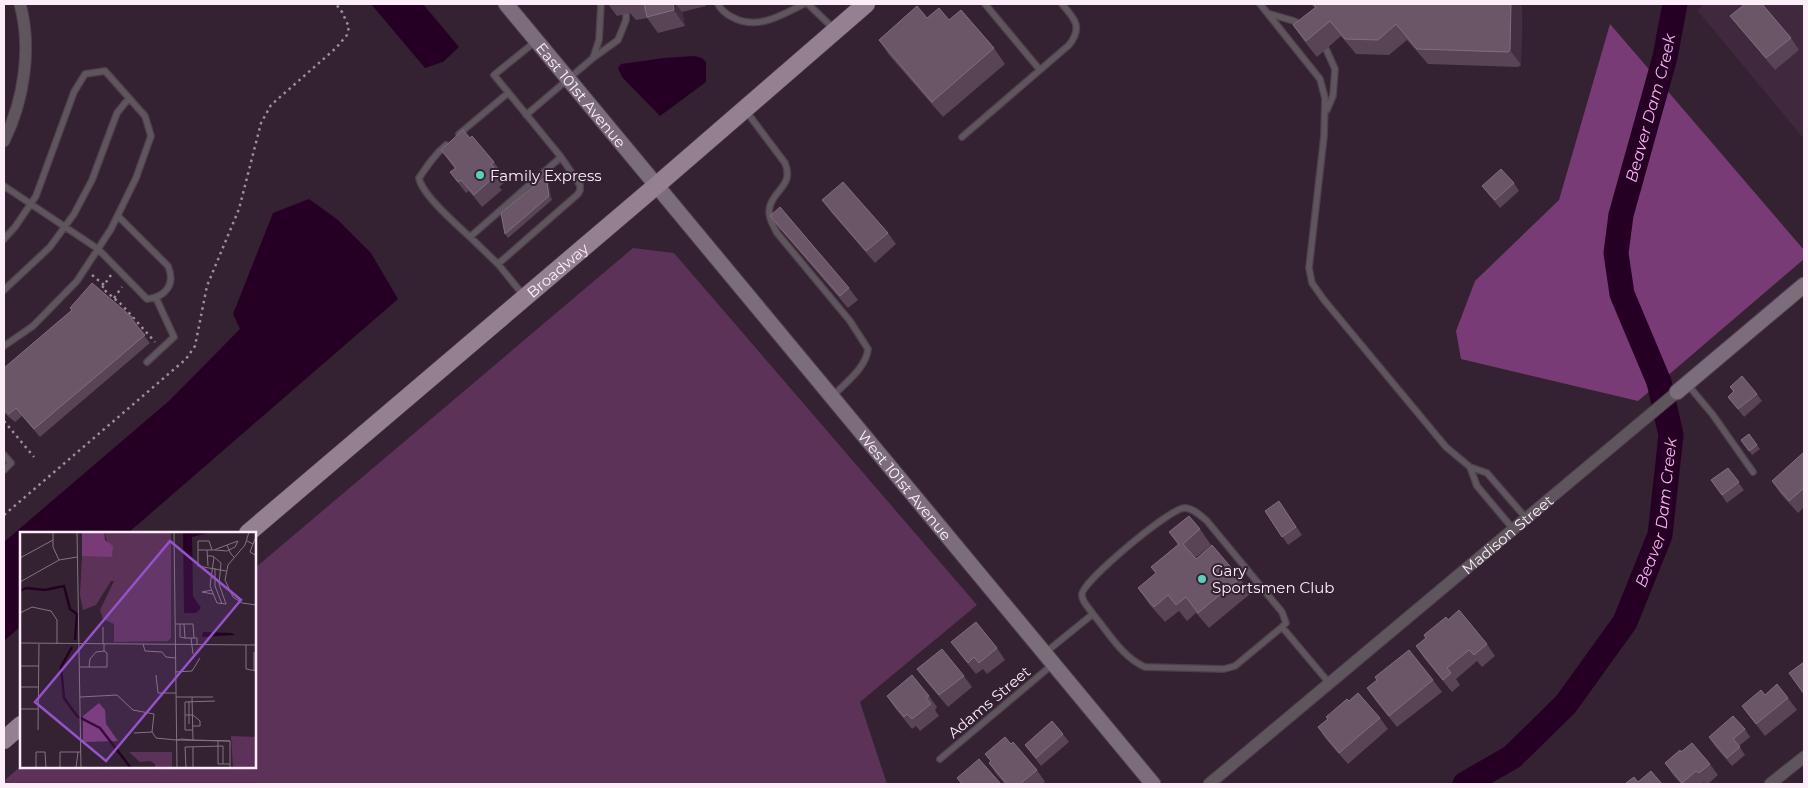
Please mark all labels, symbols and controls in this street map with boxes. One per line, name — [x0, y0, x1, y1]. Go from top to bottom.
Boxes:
water label: Beaver Dam Creek — [1621, 30, 1679, 184]
street label: East 101st Avenue — [532, 38, 630, 151]
place label: Family Express — [490, 166, 602, 185]
marker: Family Express — [474, 169, 486, 181]
street label: Broadway — [522, 238, 593, 301]
street label: West 101st Avenue — [854, 426, 956, 544]
water label: Beaver Dam Creek — [1631, 435, 1680, 590]
street label: Madison Street — [1458, 490, 1557, 578]
inset map — [20, 532, 256, 768]
place label: Gary Sportsmen Club — [1212, 561, 1334, 597]
marker: Gary Sportsmen Club — [1196, 573, 1208, 585]
street label: Adams Street — [944, 662, 1034, 742]

